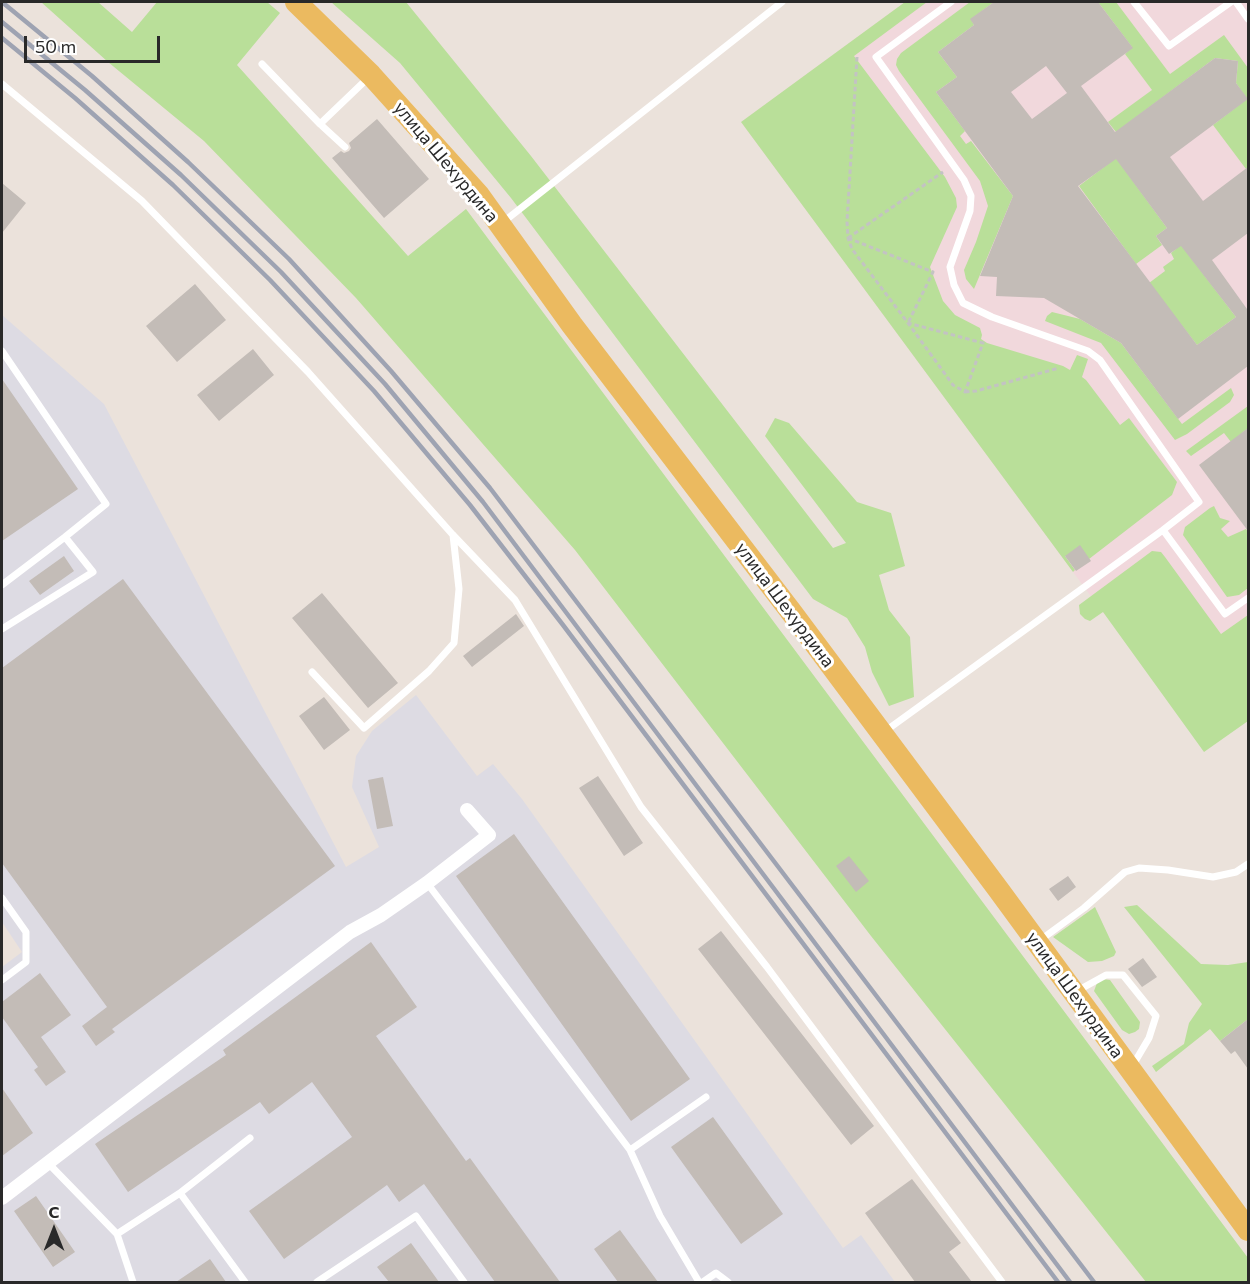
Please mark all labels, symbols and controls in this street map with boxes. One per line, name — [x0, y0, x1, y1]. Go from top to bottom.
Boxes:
scale bar — [27, 24, 164, 62]
text: 50 m — [35, 35, 76, 57]
street label: улица Шехурдина — [389, 97, 503, 227]
street label: улица Шехурдина — [731, 538, 839, 672]
street label: улица Шехурдина — [1022, 928, 1128, 1062]
north arrow — [24, 1200, 84, 1260]
text: С — [49, 1202, 59, 1221]

